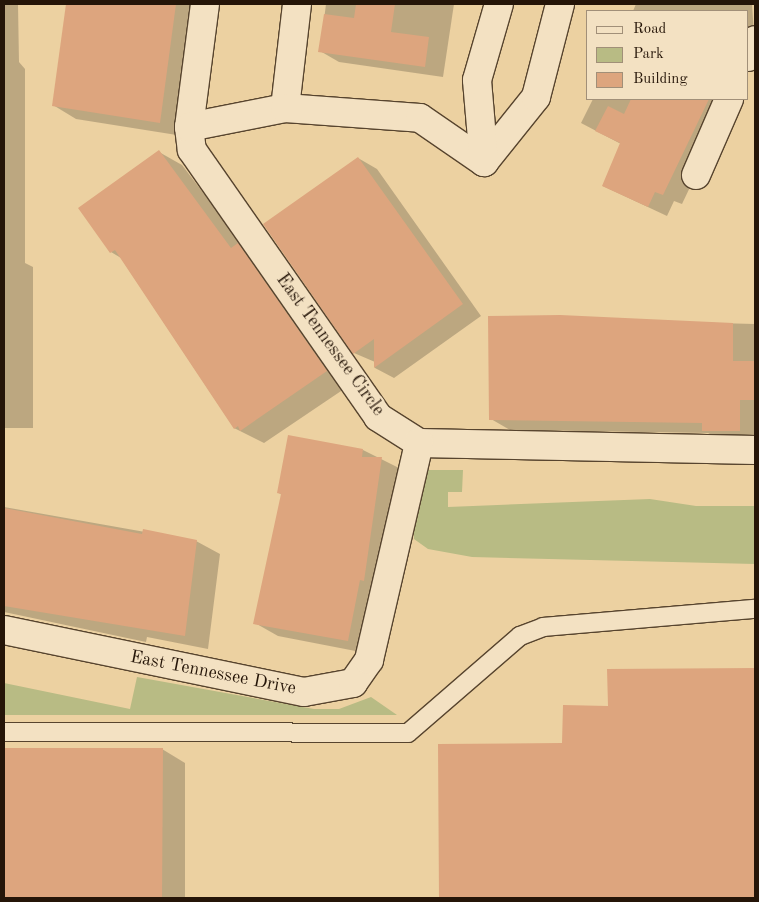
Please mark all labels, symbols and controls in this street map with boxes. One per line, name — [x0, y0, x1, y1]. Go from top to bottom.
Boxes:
legend — [586, 10, 749, 100]
text: Road — [633, 22, 666, 37]
text: Park — [633, 47, 664, 62]
text: Building — [633, 72, 688, 87]
street label: East Tennessee Circle — [271, 270, 389, 420]
street label: East Tennessee Drive — [128, 646, 298, 700]

